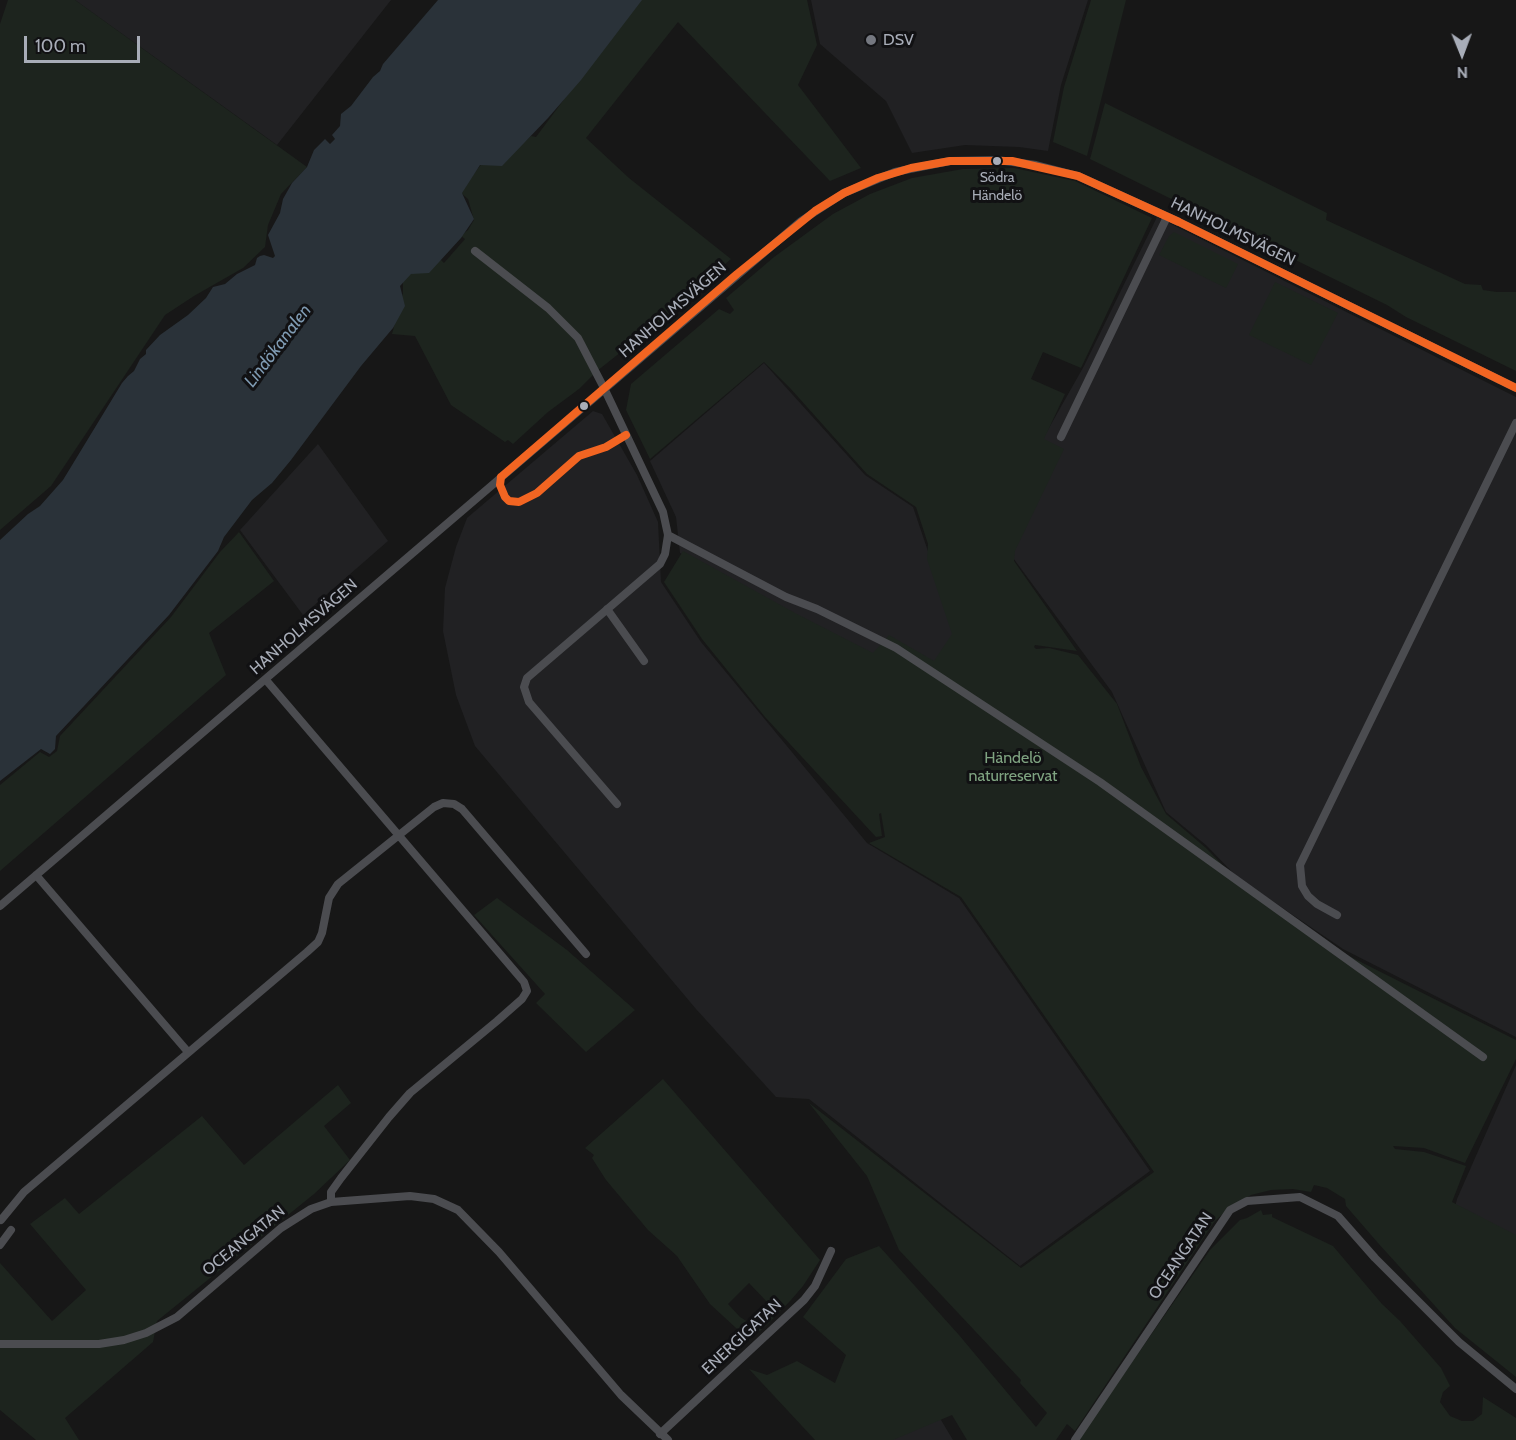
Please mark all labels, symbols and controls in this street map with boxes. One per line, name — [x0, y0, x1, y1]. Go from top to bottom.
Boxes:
scale bar — [27, 24, 142, 62]
north arrow — [1432, 24, 1492, 84]
place label: DSV — [883, 30, 914, 50]
marker: DSV — [864, 33, 878, 47]
text: 100 m — [35, 35, 86, 57]
text: N — [1457, 63, 1468, 82]
marker: Södra Händelö — [991, 155, 1003, 167]
place label: Södra Händelö — [972, 170, 1022, 202]
street label: HANHOLMSVÄGEN — [1168, 194, 1298, 270]
street label: HANHOLMSVÄGEN — [615, 258, 731, 362]
water label: Lindökanalen — [240, 300, 316, 392]
unlabelled marker — [578, 400, 590, 412]
street label: HANHOLMSVÄGEN — [246, 575, 362, 679]
park label: Händelö naturreservat — [969, 748, 1057, 786]
street label: OCEANGATAN — [199, 1202, 289, 1280]
street label: OCEANGATAN — [1145, 1209, 1217, 1303]
street label: ENERGIGATAN — [698, 1295, 786, 1379]

